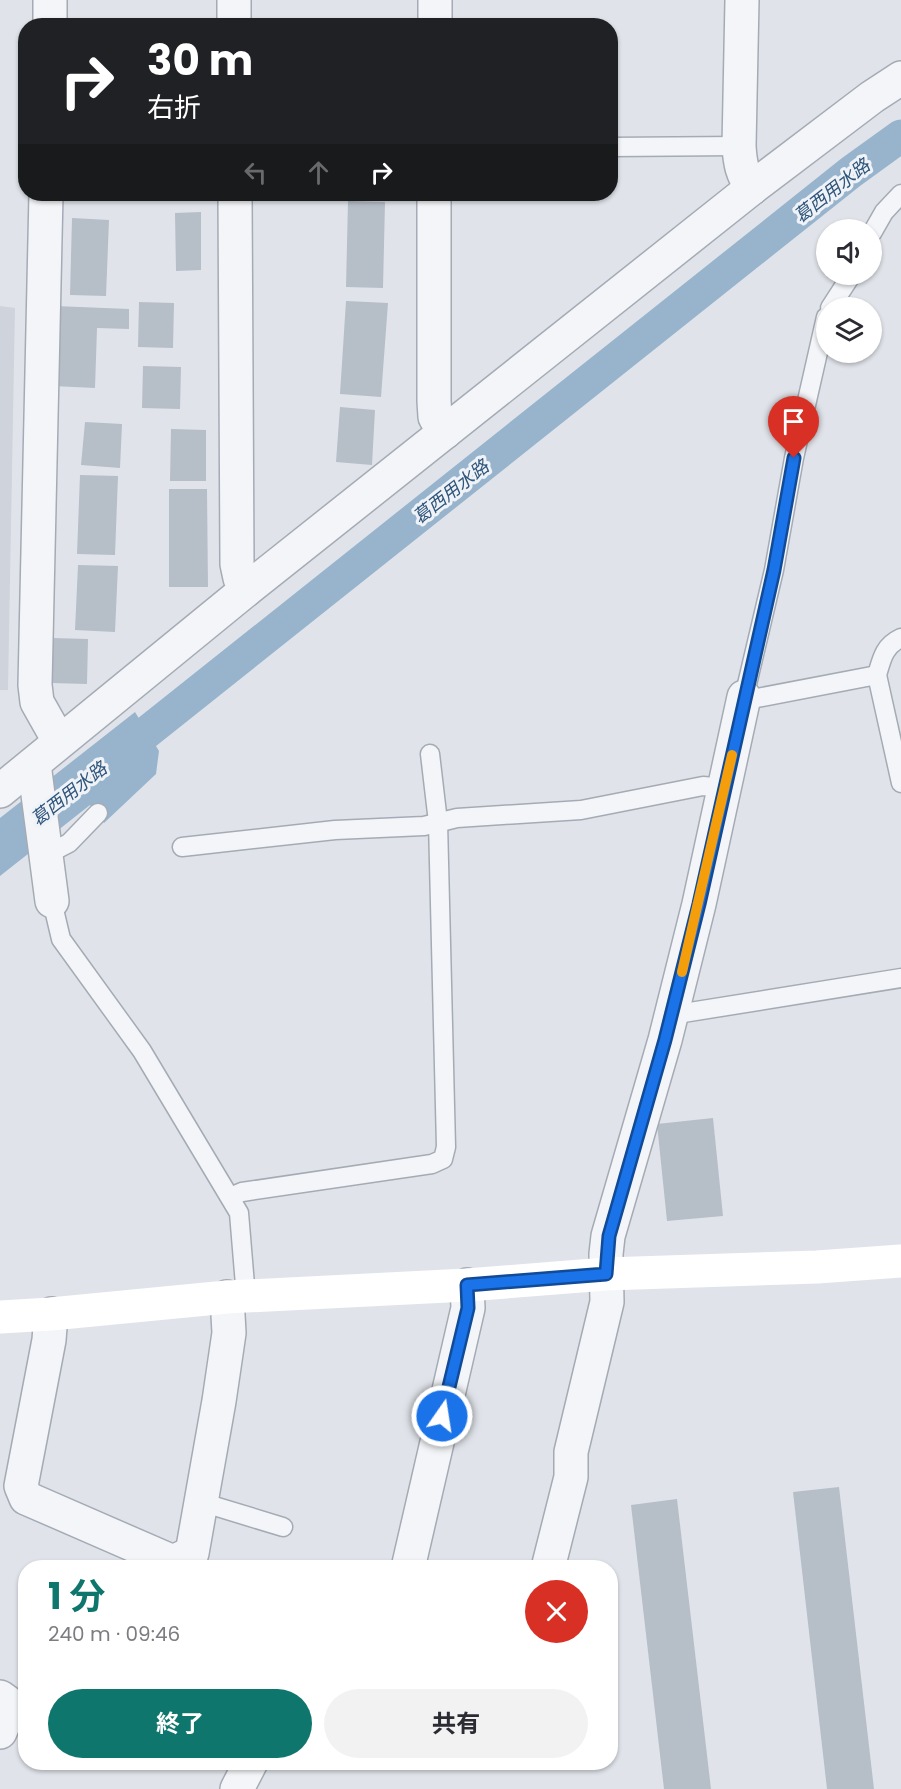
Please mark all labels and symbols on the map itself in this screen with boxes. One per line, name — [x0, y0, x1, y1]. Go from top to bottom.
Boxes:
water label: 葛西用水路 — [789, 152, 876, 228]
pin — [768, 396, 819, 458]
water label: 葛西用水路 — [408, 453, 495, 529]
water label: 葛西用水路 — [26, 755, 113, 831]
position arrow — [410, 1384, 474, 1448]

